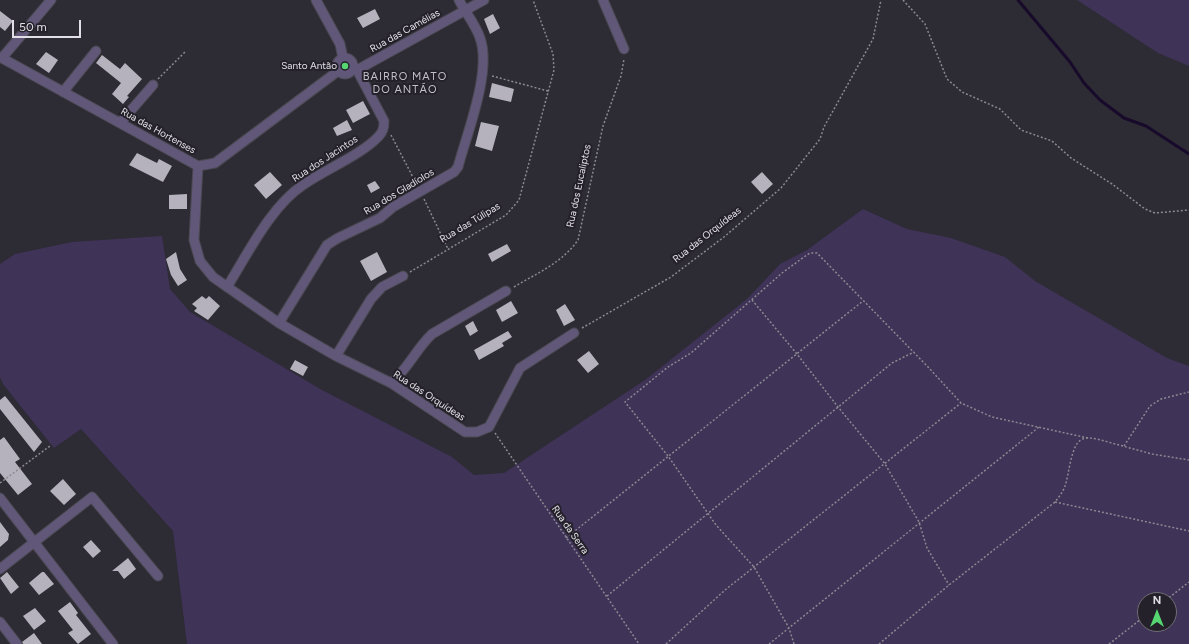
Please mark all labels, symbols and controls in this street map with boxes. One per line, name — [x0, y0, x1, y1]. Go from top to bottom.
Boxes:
street label: Rua das Camélias — [368, 7, 442, 55]
scale bar — [14, 12, 83, 38]
text: 50 m — [19, 20, 47, 34]
place label: Santo Antão — [281, 60, 337, 72]
marker: Santo Antão — [340, 61, 350, 71]
district label: BAIRRO MATO DO ANTÃO — [363, 70, 447, 96]
street label: Rua das Hortenses — [118, 105, 198, 157]
street label: Rua dos Jacintos — [290, 133, 360, 185]
street label: Rua dos Eucaliptos — [564, 143, 594, 229]
street label: Rua dos Gladíolos — [362, 166, 436, 218]
street label: Rua das Túlipas — [438, 200, 502, 246]
street label: Rua das Orquídeas — [670, 205, 744, 265]
street label: Rua das Orquídeas — [391, 368, 467, 424]
street label: Rua da Serra — [549, 503, 591, 557]
north arrow — [1137, 592, 1177, 632]
text: N — [1153, 594, 1161, 607]

